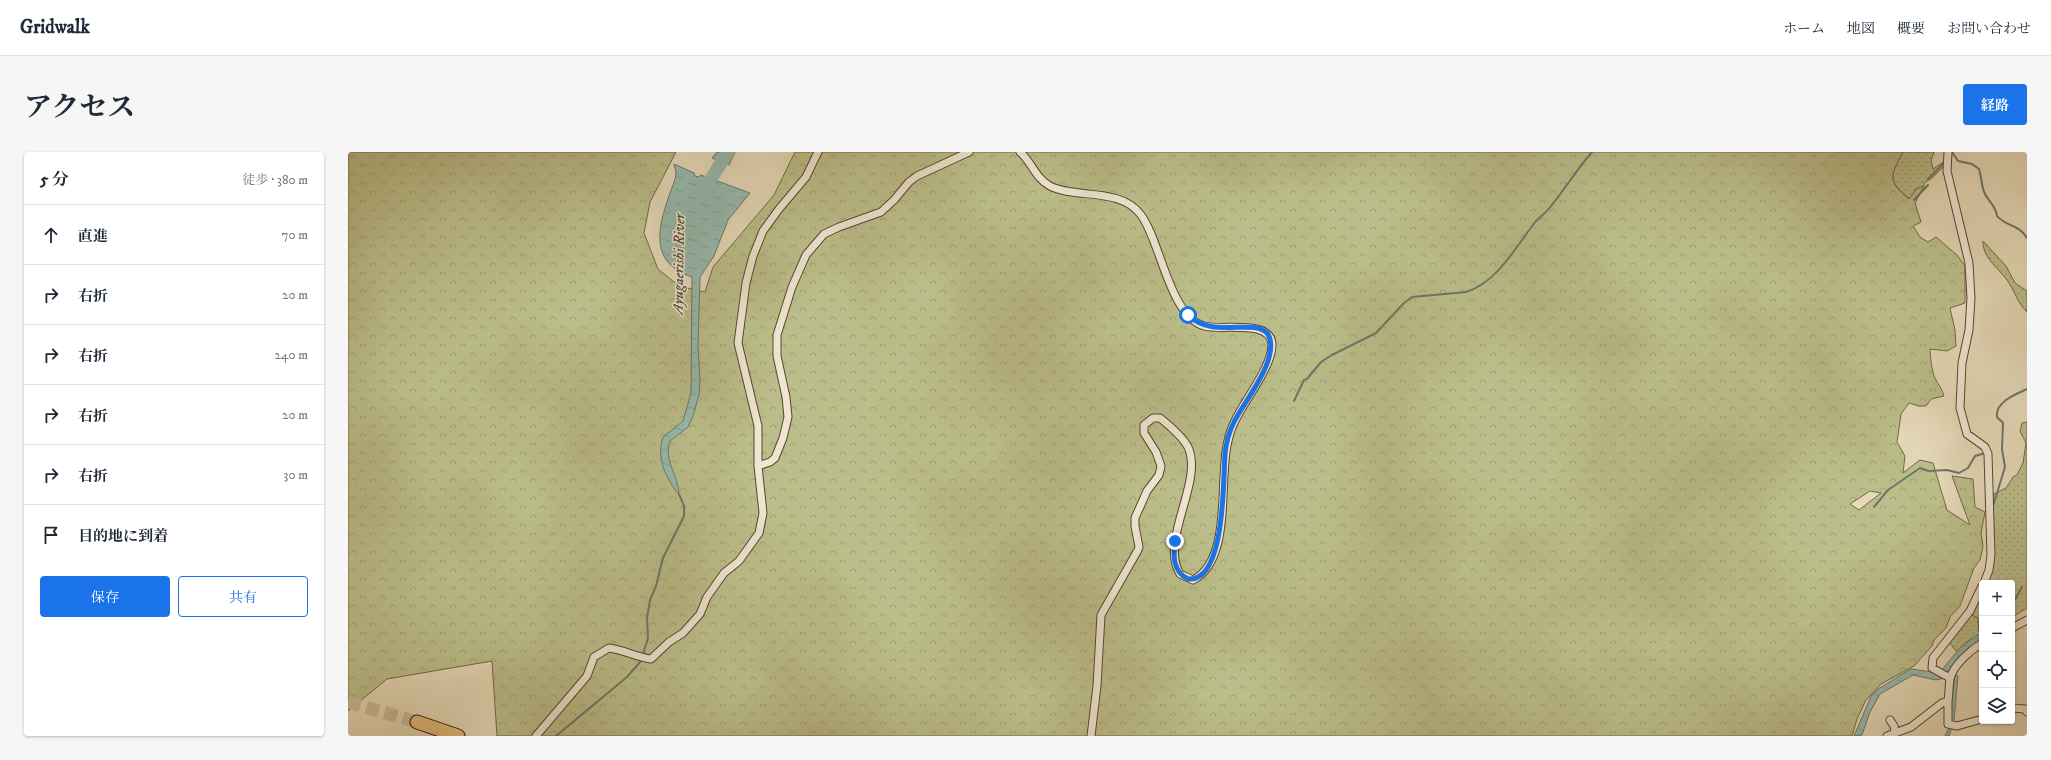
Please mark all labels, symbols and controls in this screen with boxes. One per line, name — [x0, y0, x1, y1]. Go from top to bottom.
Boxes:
text: Gridwalk — [20, 16, 90, 39]
text: ホーム — [1783, 20, 1825, 38]
text: 地図 — [1847, 20, 1875, 38]
text: 概要 — [1897, 20, 1925, 38]
text: お問い合わせ — [1947, 20, 2031, 38]
button: 経路 — [1963, 84, 2027, 125]
text: アクセス — [24, 90, 135, 125]
text: 5 分 — [40, 169, 69, 191]
text: 徒歩 · 380 m — [242, 172, 308, 188]
water label: Ayugaerishi River — [669, 212, 689, 317]
icon: ahead — [40, 224, 62, 246]
text: 直進 — [78, 227, 108, 246]
text: 70 m — [282, 227, 308, 243]
icon: right — [40, 284, 62, 306]
text: 右折 — [78, 287, 108, 306]
text: 20 m — [282, 287, 308, 303]
route start — [1179, 306, 1197, 324]
icon: right — [40, 344, 62, 366]
text: 右折 — [78, 347, 108, 366]
text: 240 m — [275, 347, 308, 363]
icon: right — [40, 404, 62, 426]
text: 右折 — [78, 407, 108, 426]
text: 20 m — [282, 407, 308, 423]
icon: right — [40, 464, 62, 486]
text: 右折 — [78, 467, 108, 486]
text: 30 m — [284, 467, 308, 483]
icon: arrive — [40, 524, 62, 546]
text: 目的地に到着 — [78, 527, 168, 546]
route end — [1166, 532, 1184, 550]
button: 保存 — [40, 576, 170, 617]
button: 共有 — [178, 576, 308, 617]
map controls — [1979, 580, 2015, 724]
button: + — [1979, 580, 2015, 616]
button: − — [1979, 616, 2015, 652]
button: locate — [1979, 652, 2015, 688]
button: layers — [1979, 688, 2015, 724]

